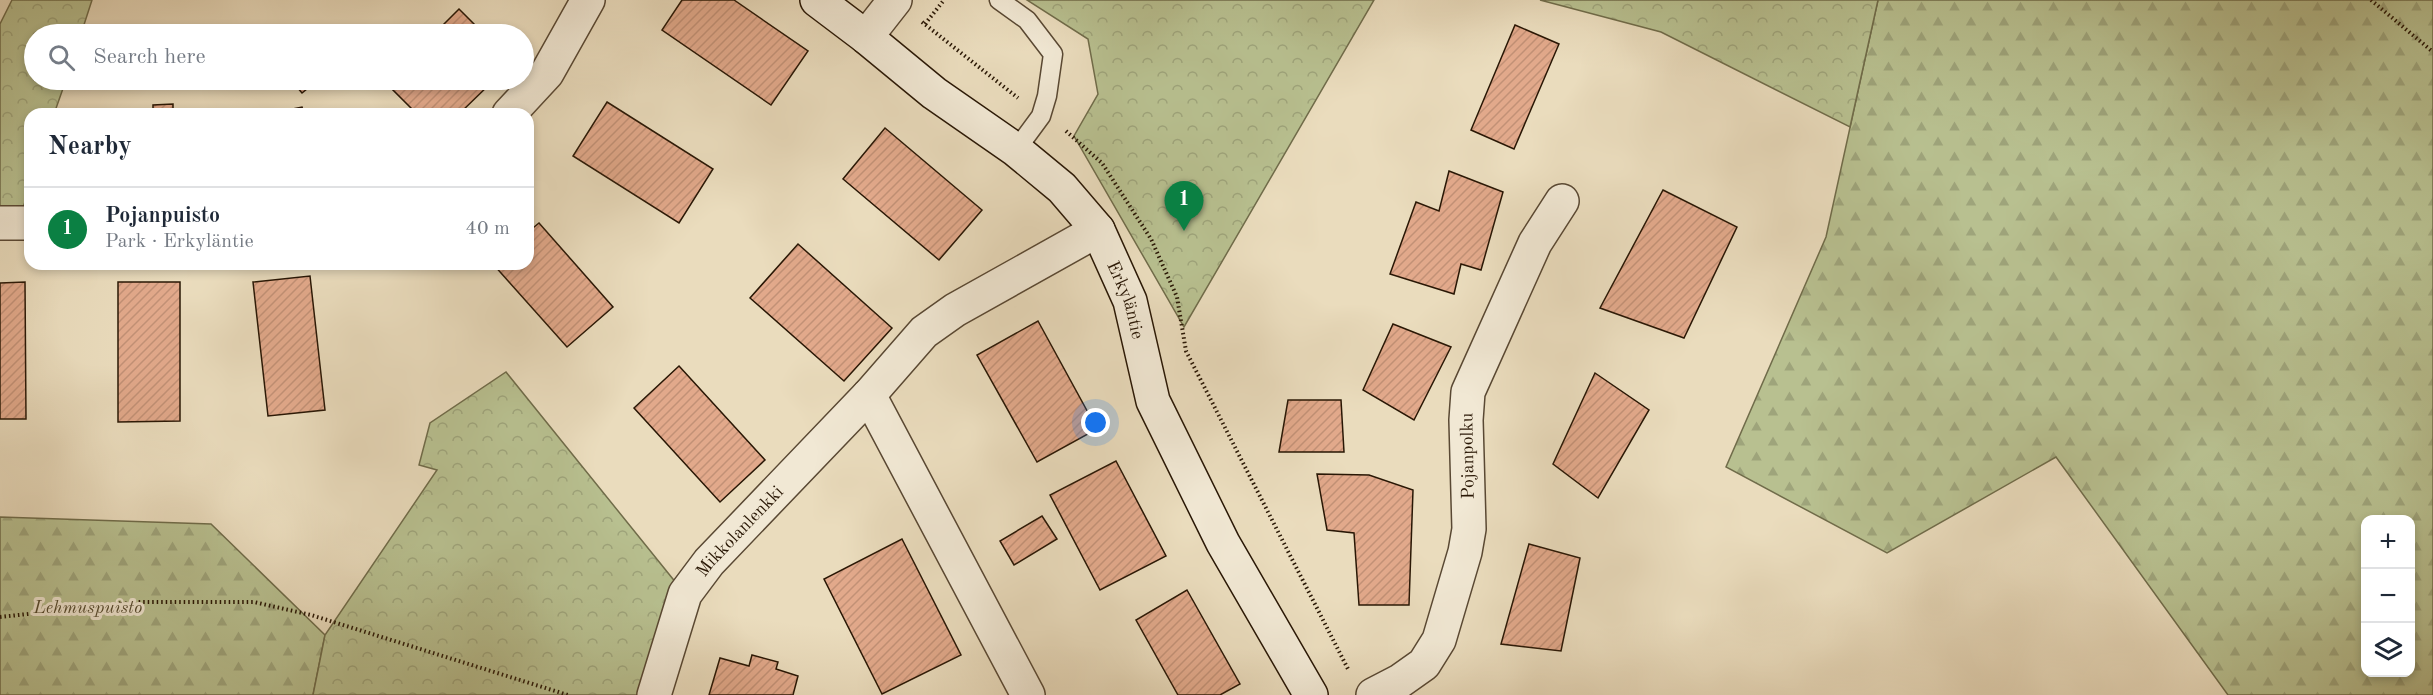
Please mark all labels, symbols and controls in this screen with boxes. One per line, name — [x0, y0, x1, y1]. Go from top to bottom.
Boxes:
search box — [24, 24, 534, 90]
icon: search — [45, 41, 78, 74]
text: Search here — [93, 46, 206, 68]
text: Nearby — [48, 134, 132, 160]
pin: 1 — [1164, 182, 1204, 231]
text: Pojanpuisto — [105, 205, 220, 227]
text: 1 — [62, 219, 73, 239]
text: 40 m — [465, 219, 510, 239]
text: Park · Erkyläntie — [105, 232, 254, 252]
street label: Erkyläntie — [1103, 258, 1146, 341]
your location — [1081, 408, 1110, 437]
street label: Pojanpolku — [1458, 412, 1478, 499]
street label: Mikkolanlenkki — [693, 483, 787, 580]
map controls — [2361, 515, 2415, 677]
button: + — [2361, 515, 2415, 569]
button: − — [2361, 569, 2415, 623]
park label: Lehmuspuisto — [33, 599, 142, 617]
button: layers — [2361, 623, 2415, 677]

